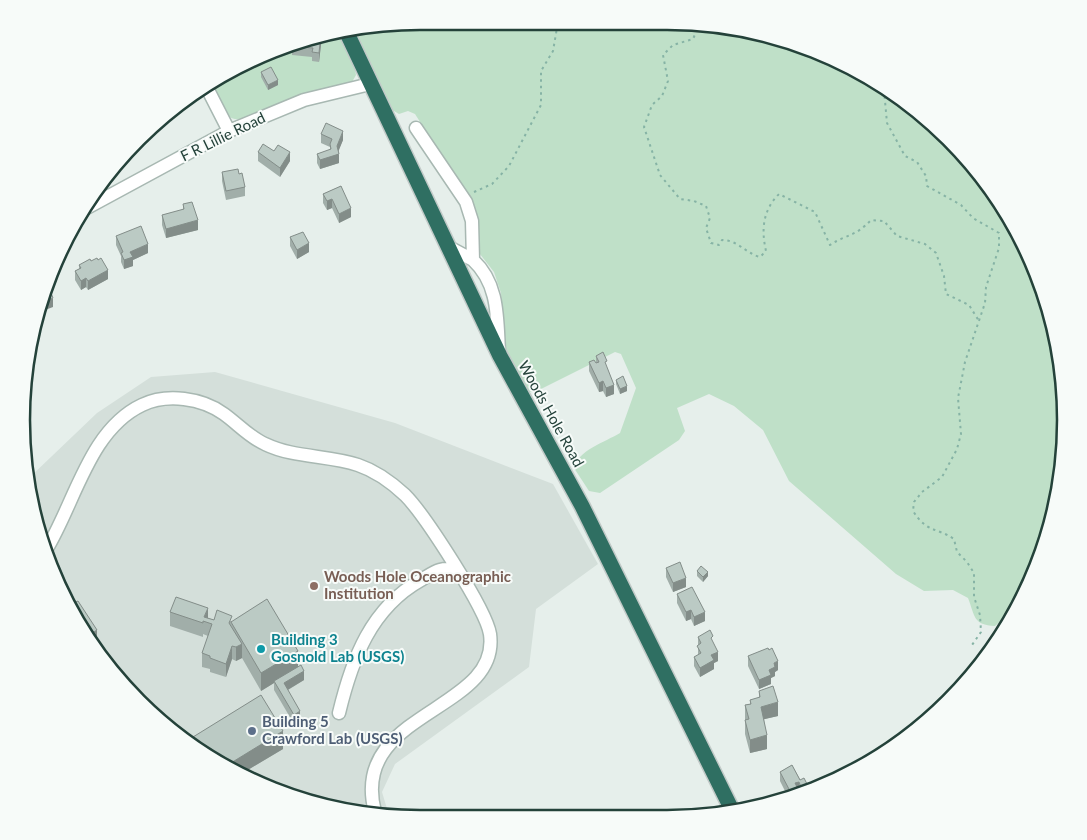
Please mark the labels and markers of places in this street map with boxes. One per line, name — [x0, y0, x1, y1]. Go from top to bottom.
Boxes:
place label: Woods Hole Oceanographic Institution — [324, 567, 511, 602]
marker: Woods Hole Oceanographic Institution — [308, 580, 320, 592]
place label: Building 3 Gosnold Lab (USGS) — [271, 630, 404, 665]
marker: Building 3 Gosnold Lab (USGS) — [255, 643, 267, 655]
place label: Building 5 Crawford Lab (USGS) — [262, 712, 403, 747]
marker: Building 5 Crawford Lab (USGS) — [246, 725, 258, 737]

